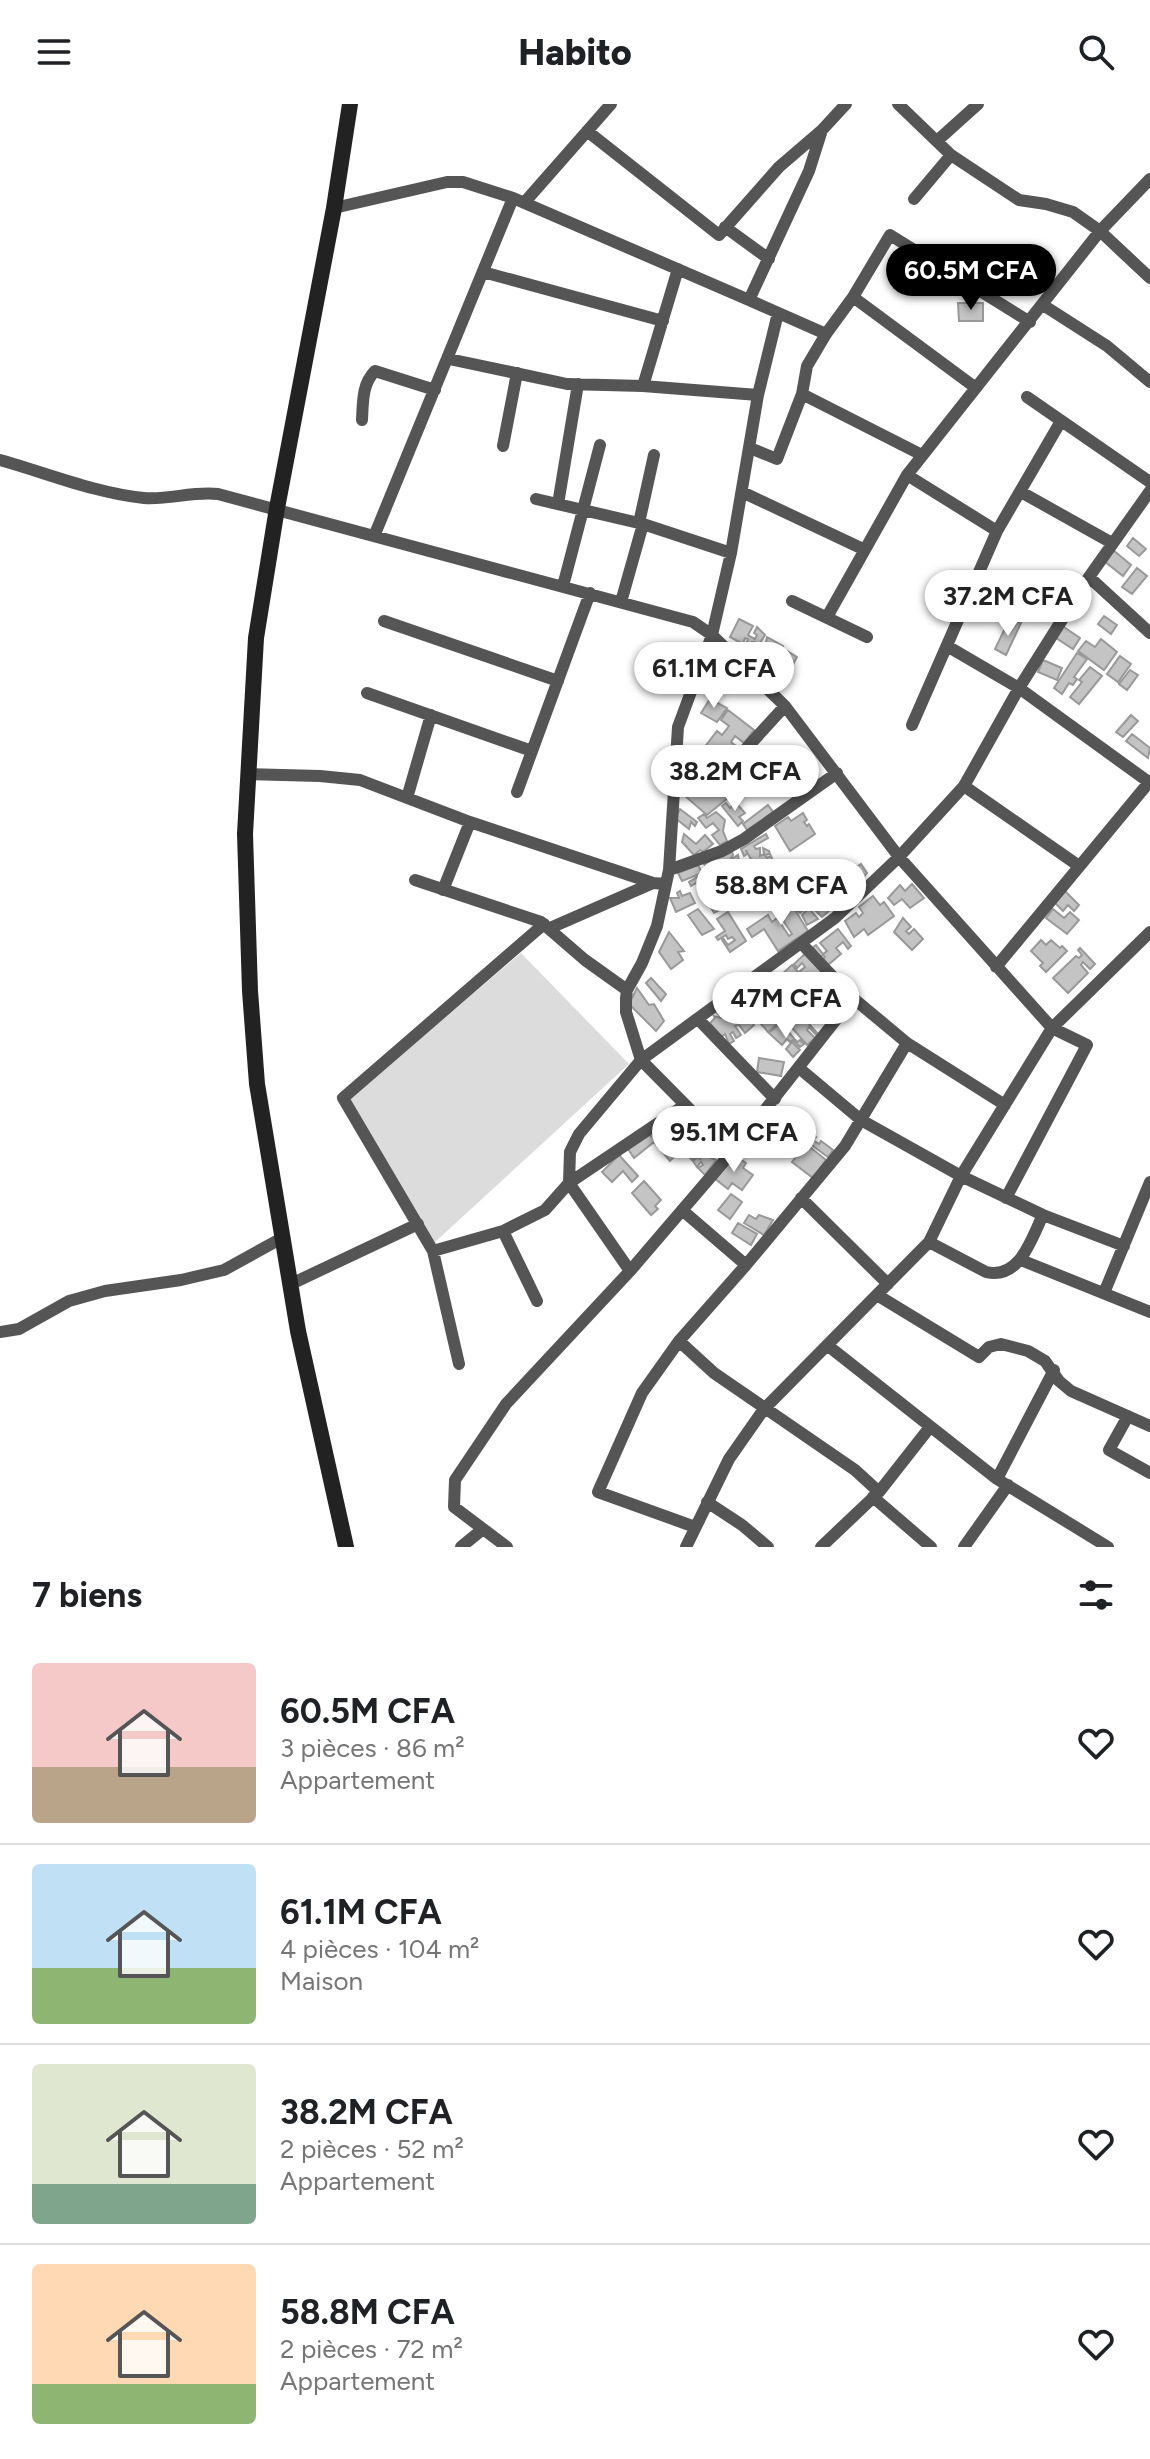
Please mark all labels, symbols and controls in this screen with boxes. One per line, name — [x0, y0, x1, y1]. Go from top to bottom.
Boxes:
icon: menu — [32, 30, 76, 74]
icon: search — [1074, 30, 1118, 74]
text: Habito — [518, 31, 632, 74]
pin: 60.5M CFA — [879, 244, 1063, 312]
text: 60.5M CFA — [904, 254, 1038, 286]
pin: 37.2M CFA — [916, 570, 1100, 638]
text: 37.2M CFA — [943, 580, 1073, 612]
pin: 61.1M CFA — [622, 642, 806, 710]
text: 61.1M CFA — [652, 652, 776, 684]
pin: 38.2M CFA — [643, 745, 827, 813]
text: 38.2M CFA — [669, 755, 801, 787]
pin: 58.8M CFA — [689, 859, 873, 927]
text: 58.8M CFA — [714, 869, 848, 901]
pin: 47M CFA — [712, 972, 860, 1040]
text: 47M CFA — [730, 982, 842, 1014]
pin: 95.1M CFA — [642, 1106, 826, 1174]
text: 95.1M CFA — [670, 1116, 798, 1148]
icon: filters — [1074, 1573, 1118, 1617]
text: 7 biens — [32, 1575, 142, 1616]
text: 60.5M CFA — [280, 1691, 455, 1732]
icon: home — [96, 1695, 192, 1791]
icon: heart — [1074, 1721, 1118, 1765]
text: 3 pièces · 86 m² — [280, 1732, 465, 1764]
text: Appartement — [280, 1764, 435, 1796]
text: 61.1M CFA — [280, 1892, 442, 1933]
icon: home — [96, 1896, 192, 1992]
icon: heart — [1074, 1922, 1118, 1966]
text: 4 pièces · 104 m² — [280, 1933, 480, 1965]
text: Maison — [280, 1965, 363, 1997]
text: 38.2M CFA — [280, 2092, 453, 2133]
icon: home — [96, 2096, 192, 2192]
icon: heart — [1074, 2122, 1118, 2166]
text: 2 pièces · 52 m² — [280, 2133, 464, 2165]
text: Appartement — [280, 2165, 435, 2197]
text: 58.8M CFA — [280, 2292, 455, 2333]
icon: home — [96, 2296, 192, 2392]
icon: heart — [1074, 2322, 1118, 2366]
text: 2 pièces · 72 m² — [280, 2333, 463, 2365]
text: Appartement — [280, 2365, 435, 2397]

